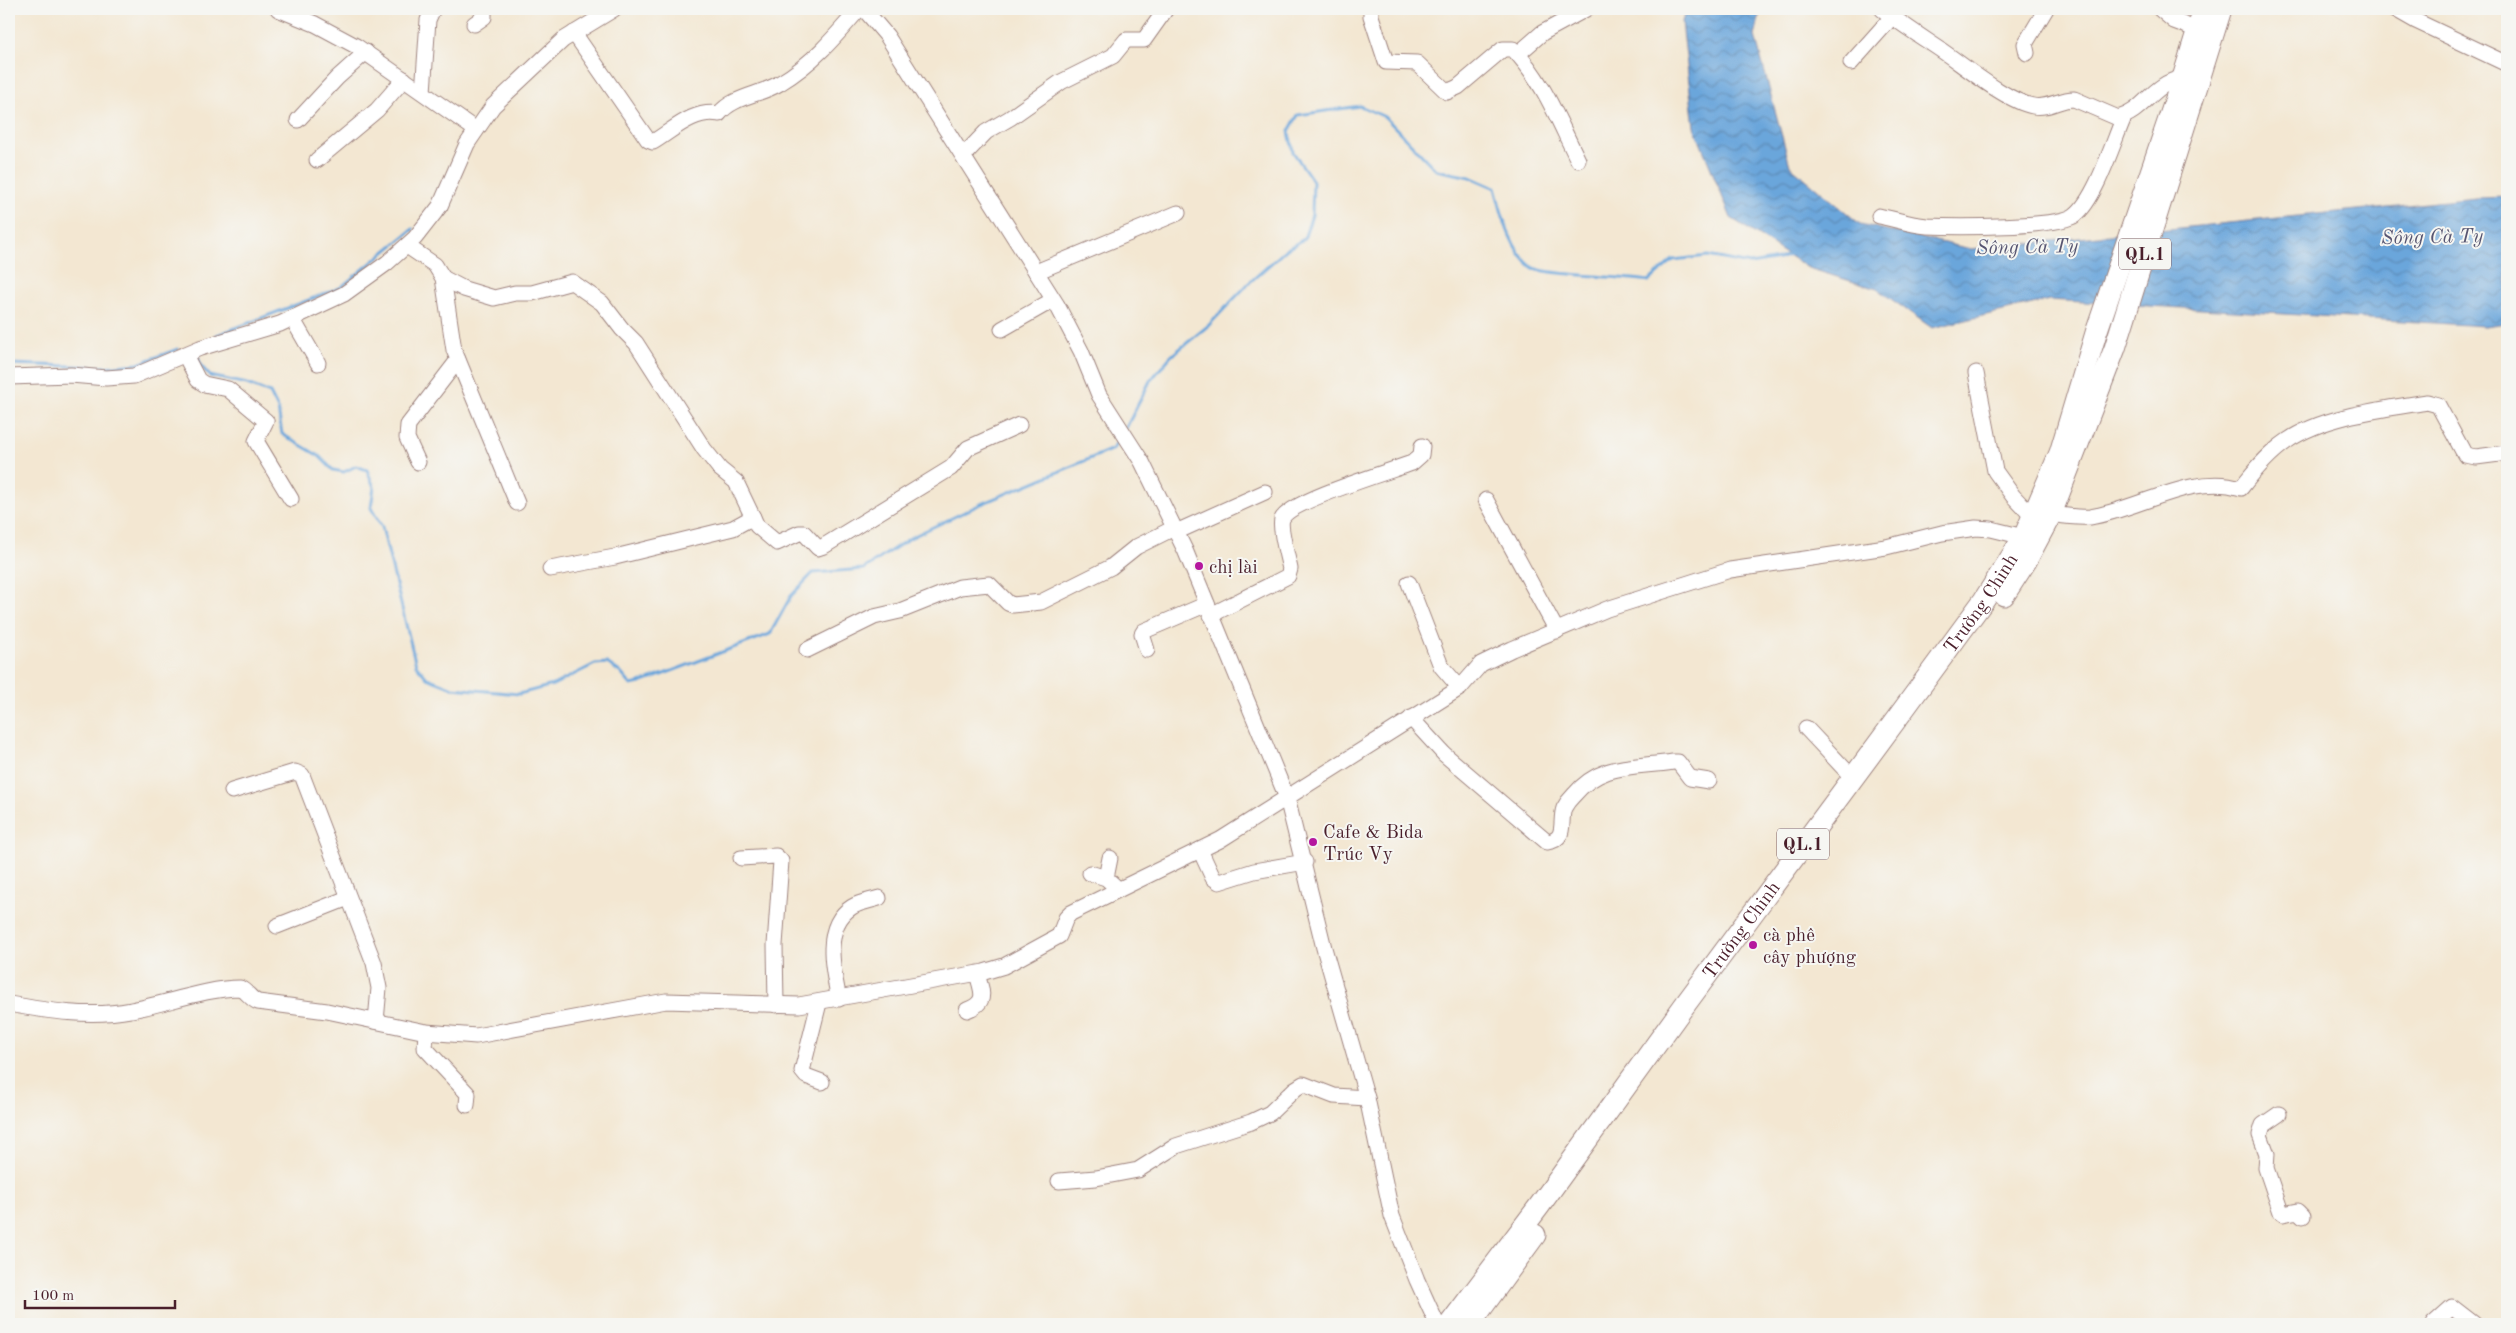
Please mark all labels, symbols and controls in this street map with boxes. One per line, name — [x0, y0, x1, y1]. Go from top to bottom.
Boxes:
water label: Sông Cà Ty — [2381, 227, 2484, 249]
water label: Sông Cà Ty — [1976, 237, 2079, 259]
road number: QL.1 — [2119, 238, 2171, 270]
street label: Trường Chinh — [1941, 551, 2023, 657]
place label: chị lài — [1209, 559, 1258, 578]
marker: chị lài — [1193, 560, 1205, 572]
place label: Cafe & Bida Trúc Vy — [1323, 824, 1424, 865]
road number: QL.1 — [1777, 829, 1829, 860]
marker: Cafe & Bida Trúc Vy — [1307, 836, 1319, 848]
street label: Trường Chinh — [1701, 879, 1785, 983]
place label: cà phê cây phượng — [1763, 927, 1857, 968]
marker: cà phê cây phượng — [1747, 939, 1759, 951]
scale bar — [25, 1278, 175, 1310]
text: 100 m — [32, 1289, 74, 1304]

